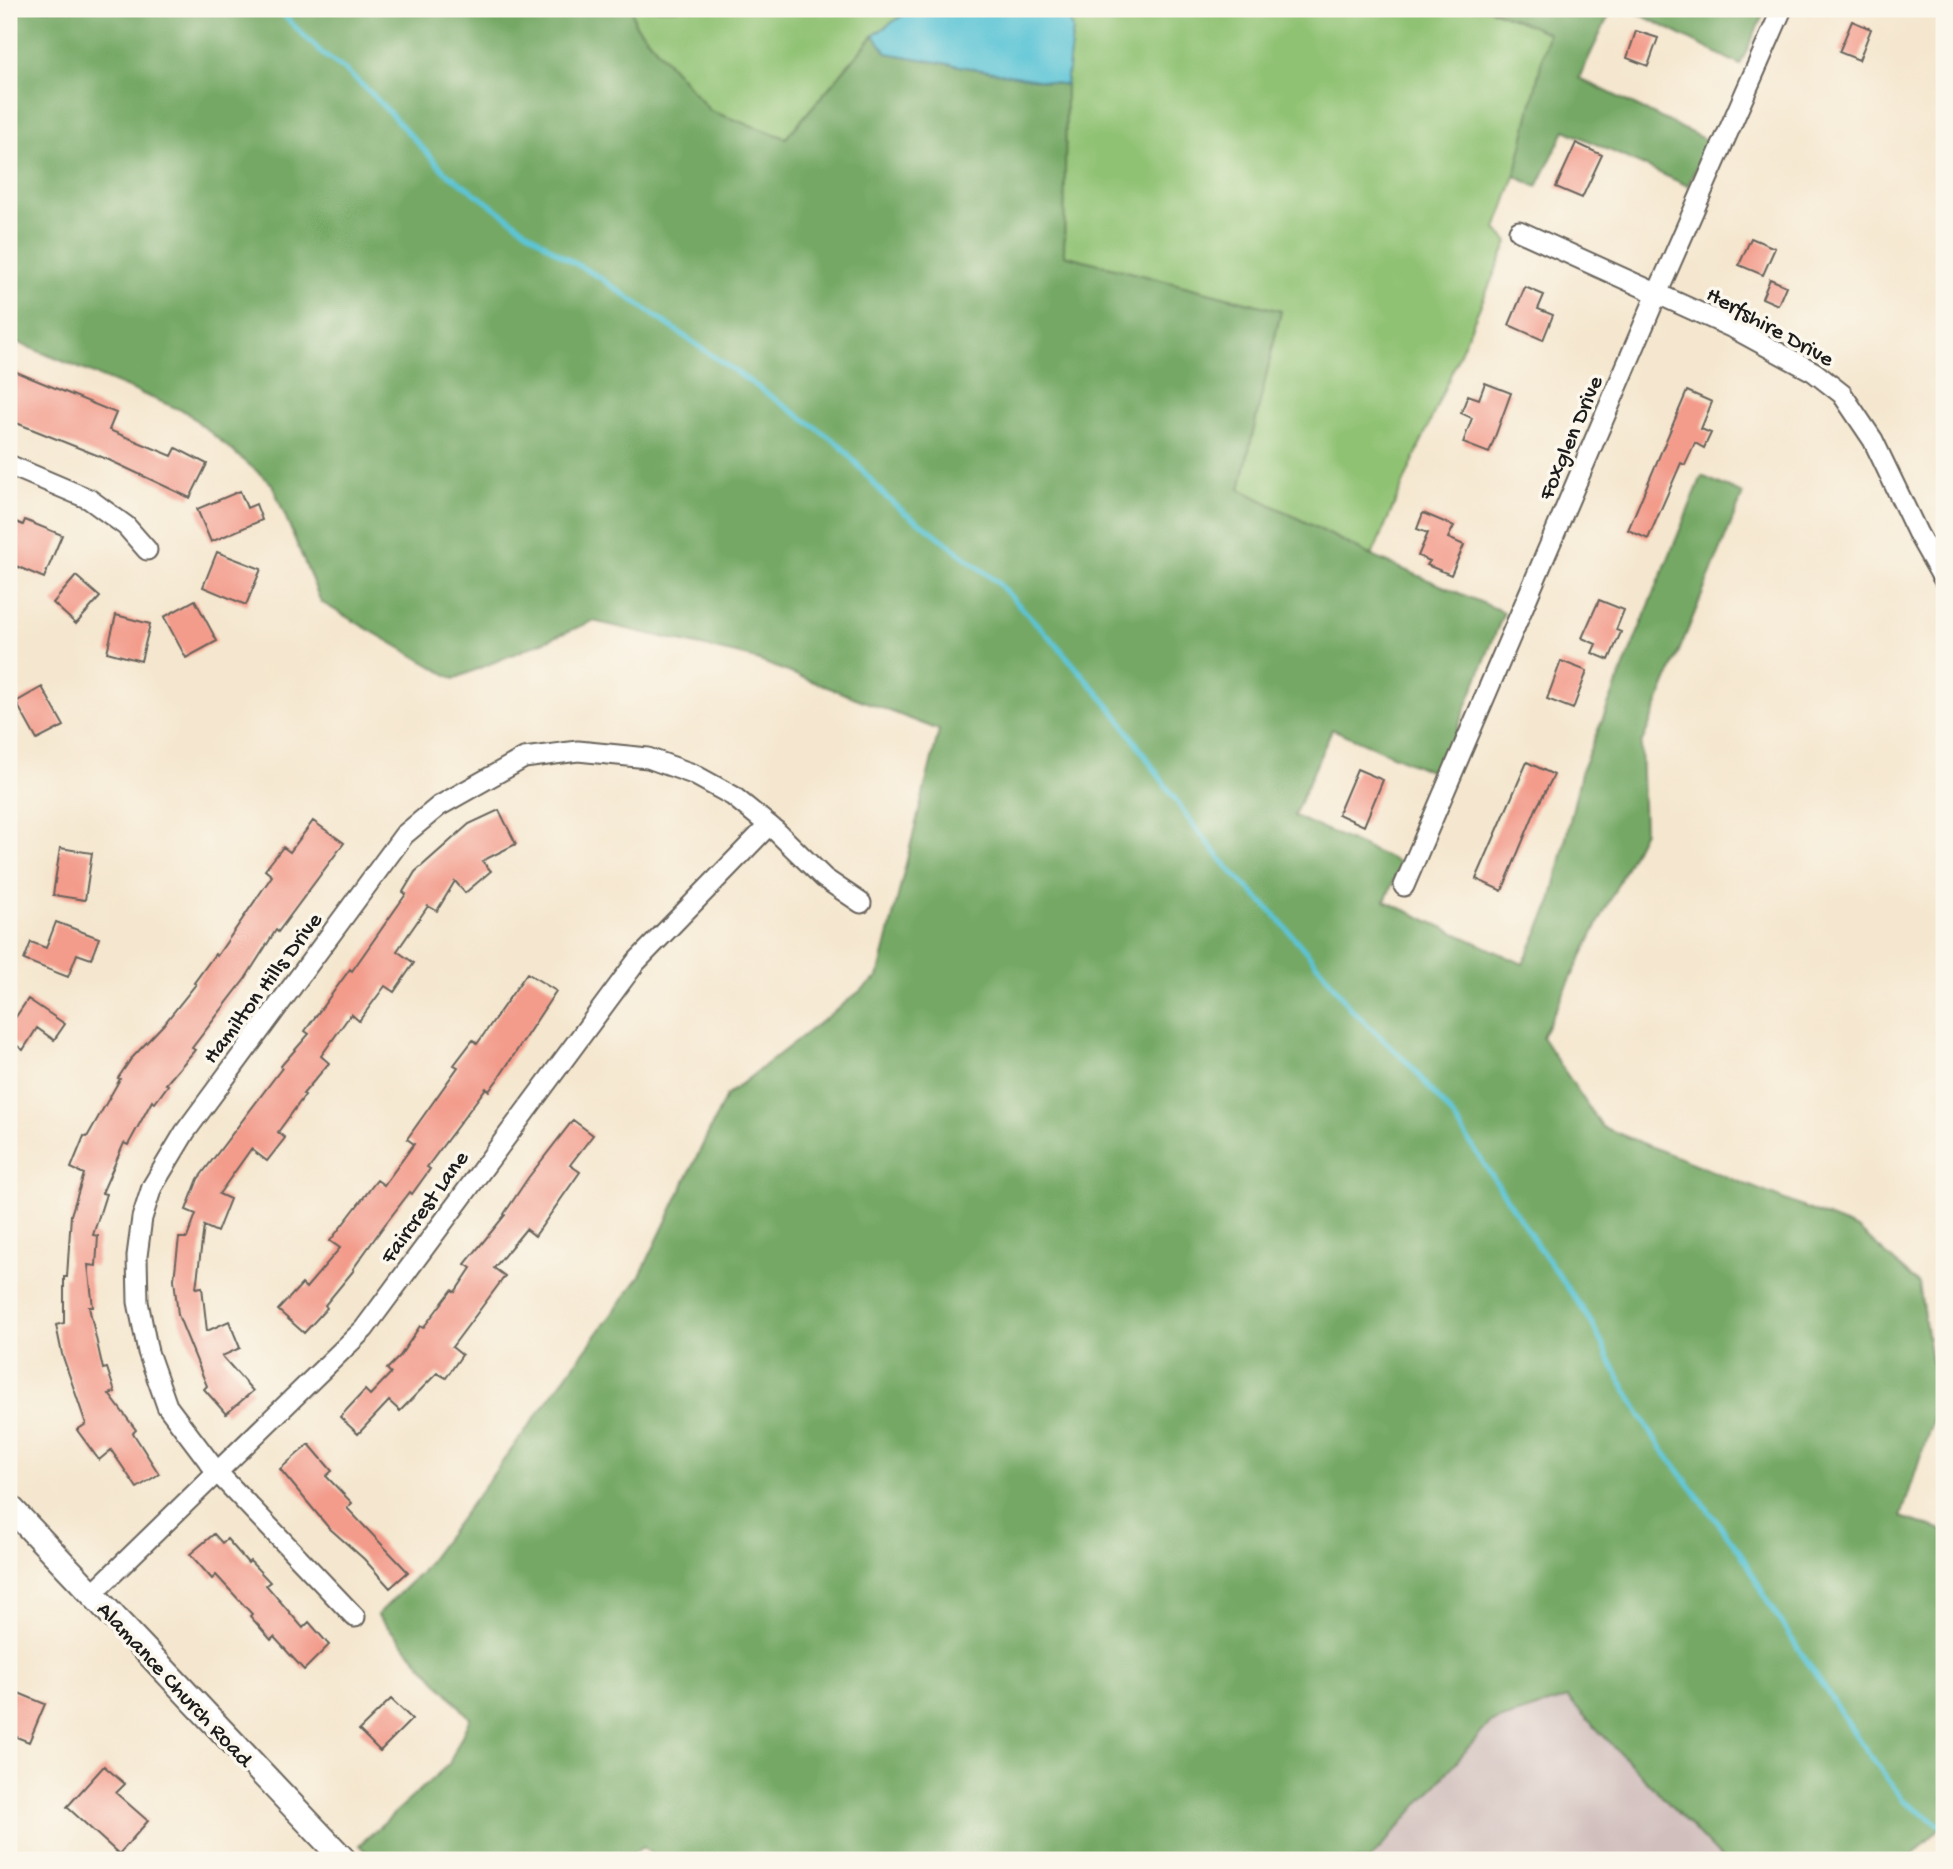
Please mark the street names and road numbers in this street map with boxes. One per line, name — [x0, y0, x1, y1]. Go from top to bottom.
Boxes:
street label: Herfshire Drive — [1701, 282, 1839, 375]
street label: Foxglen Drive — [1534, 371, 1611, 505]
street label: Hamilton Hills Drive — [198, 907, 330, 1070]
street label: Faircrest Lane — [375, 1145, 476, 1271]
street label: Alamance Church Road — [90, 1597, 258, 1775]

